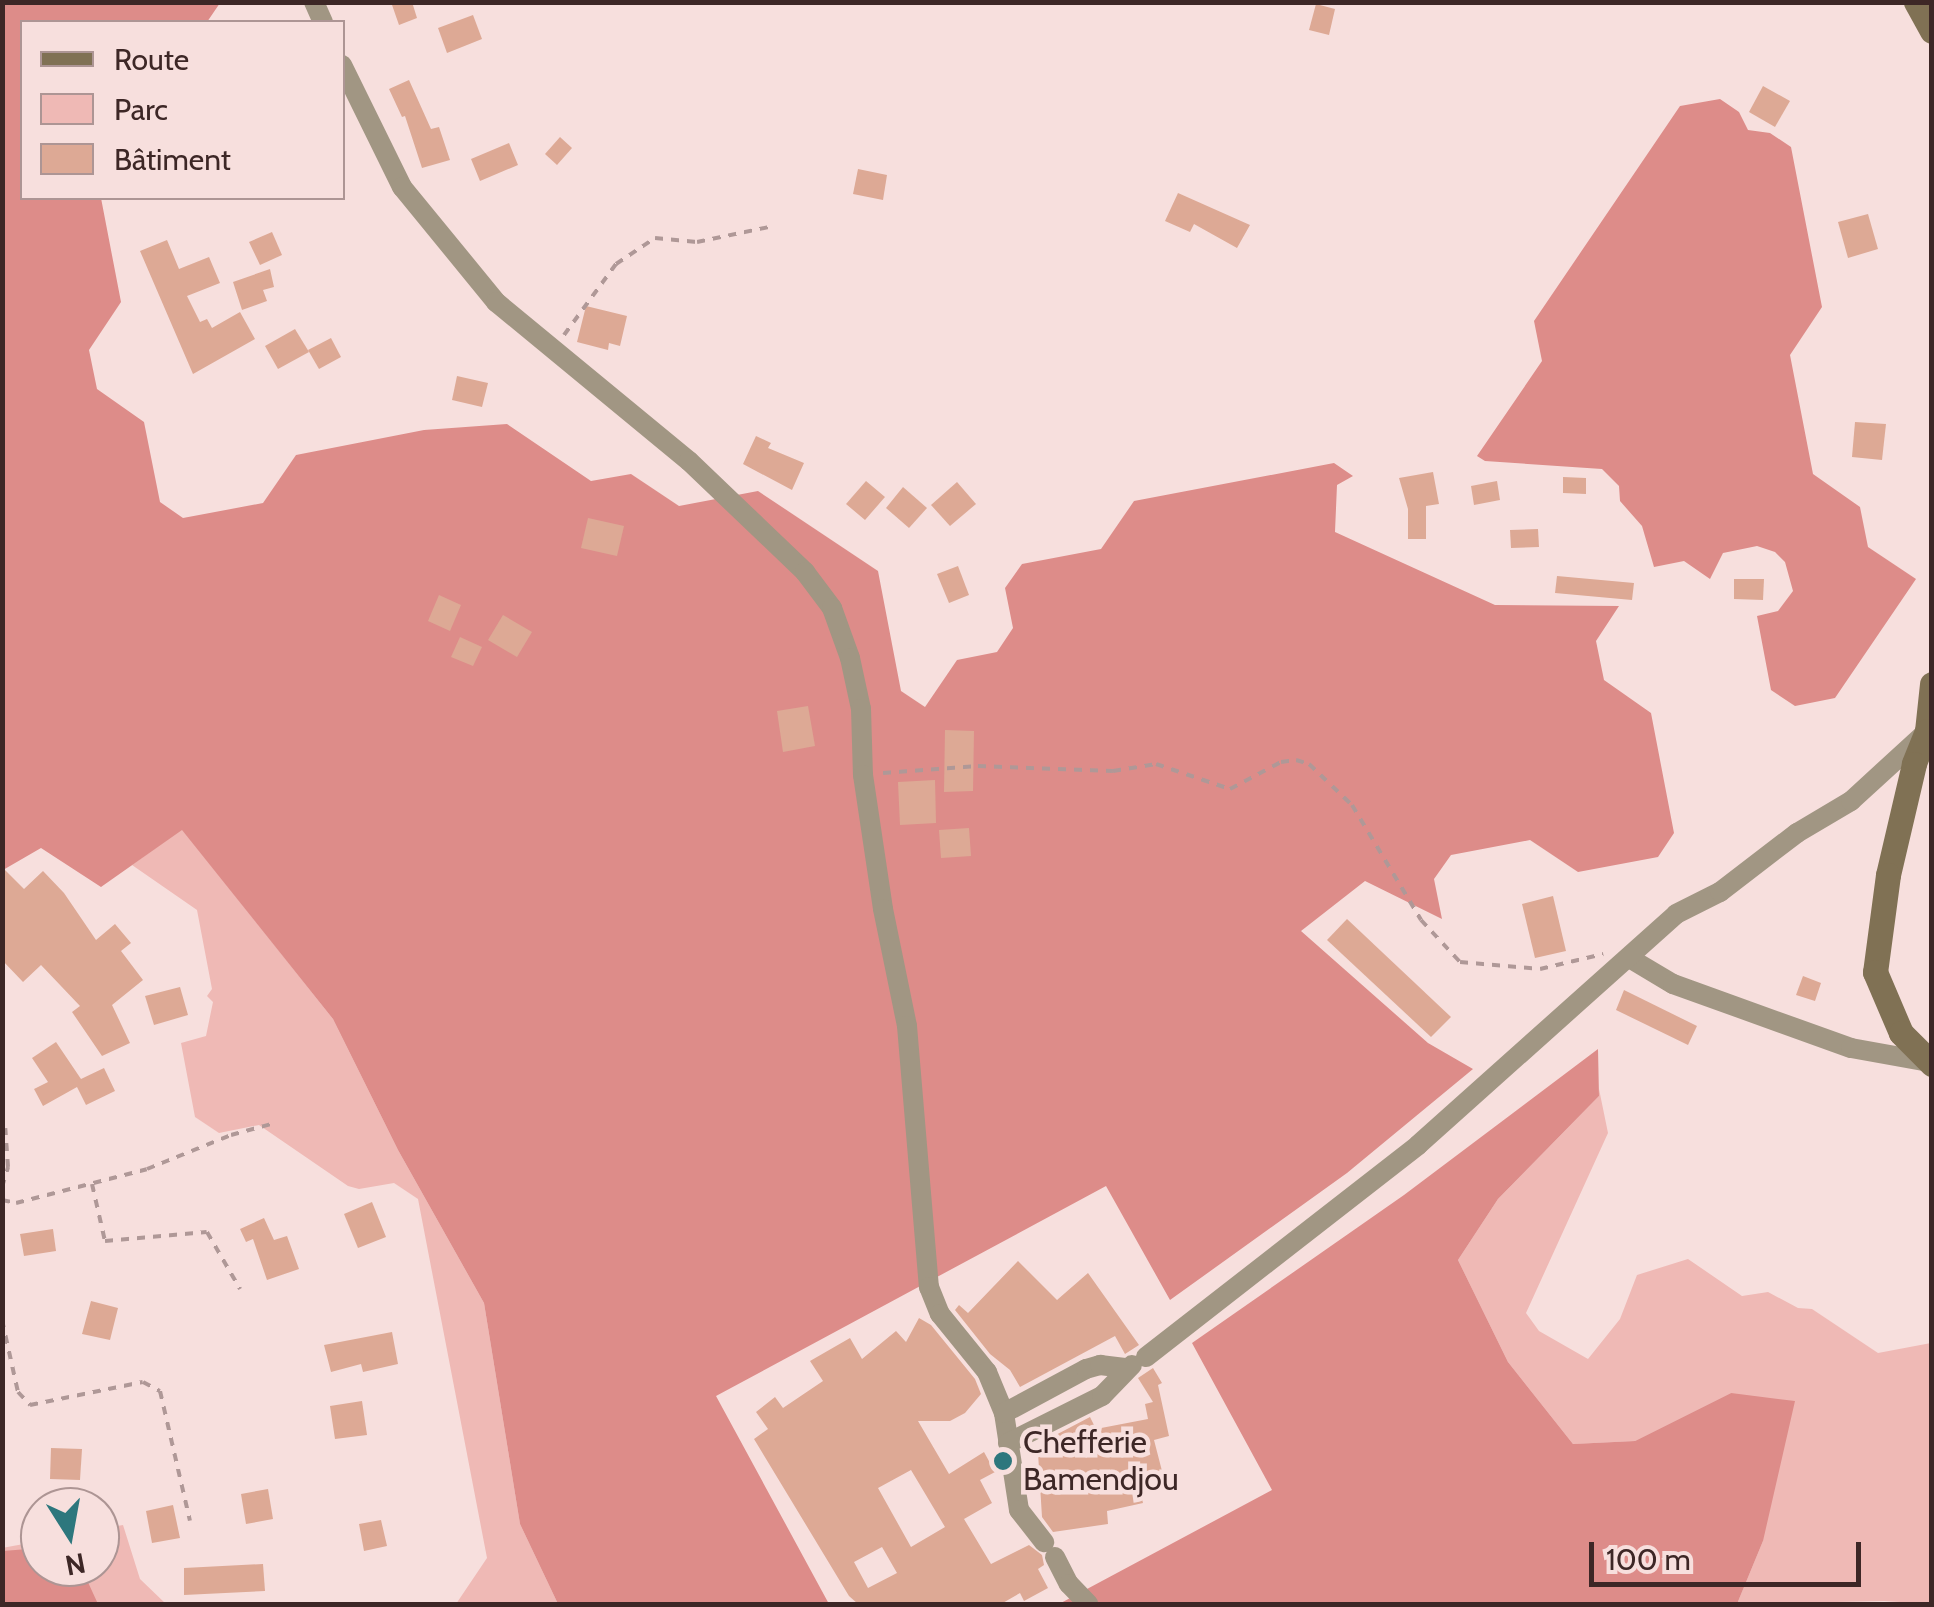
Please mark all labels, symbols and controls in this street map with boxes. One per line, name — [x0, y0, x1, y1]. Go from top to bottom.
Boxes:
legend — [20, 20, 345, 200]
text: Route — [114, 41, 189, 78]
text: Parc — [114, 91, 168, 128]
text: Bâtiment — [114, 141, 231, 178]
place label: Chefferie Bamendjou — [1023, 1424, 1179, 1499]
marker: Chefferie Bamendjou — [992, 1450, 1014, 1472]
north arrow — [20, 1487, 120, 1587]
scale bar — [1594, 1522, 1866, 1584]
text: 100 m — [1606, 1541, 1691, 1578]
text: N — [62, 1546, 88, 1583]

